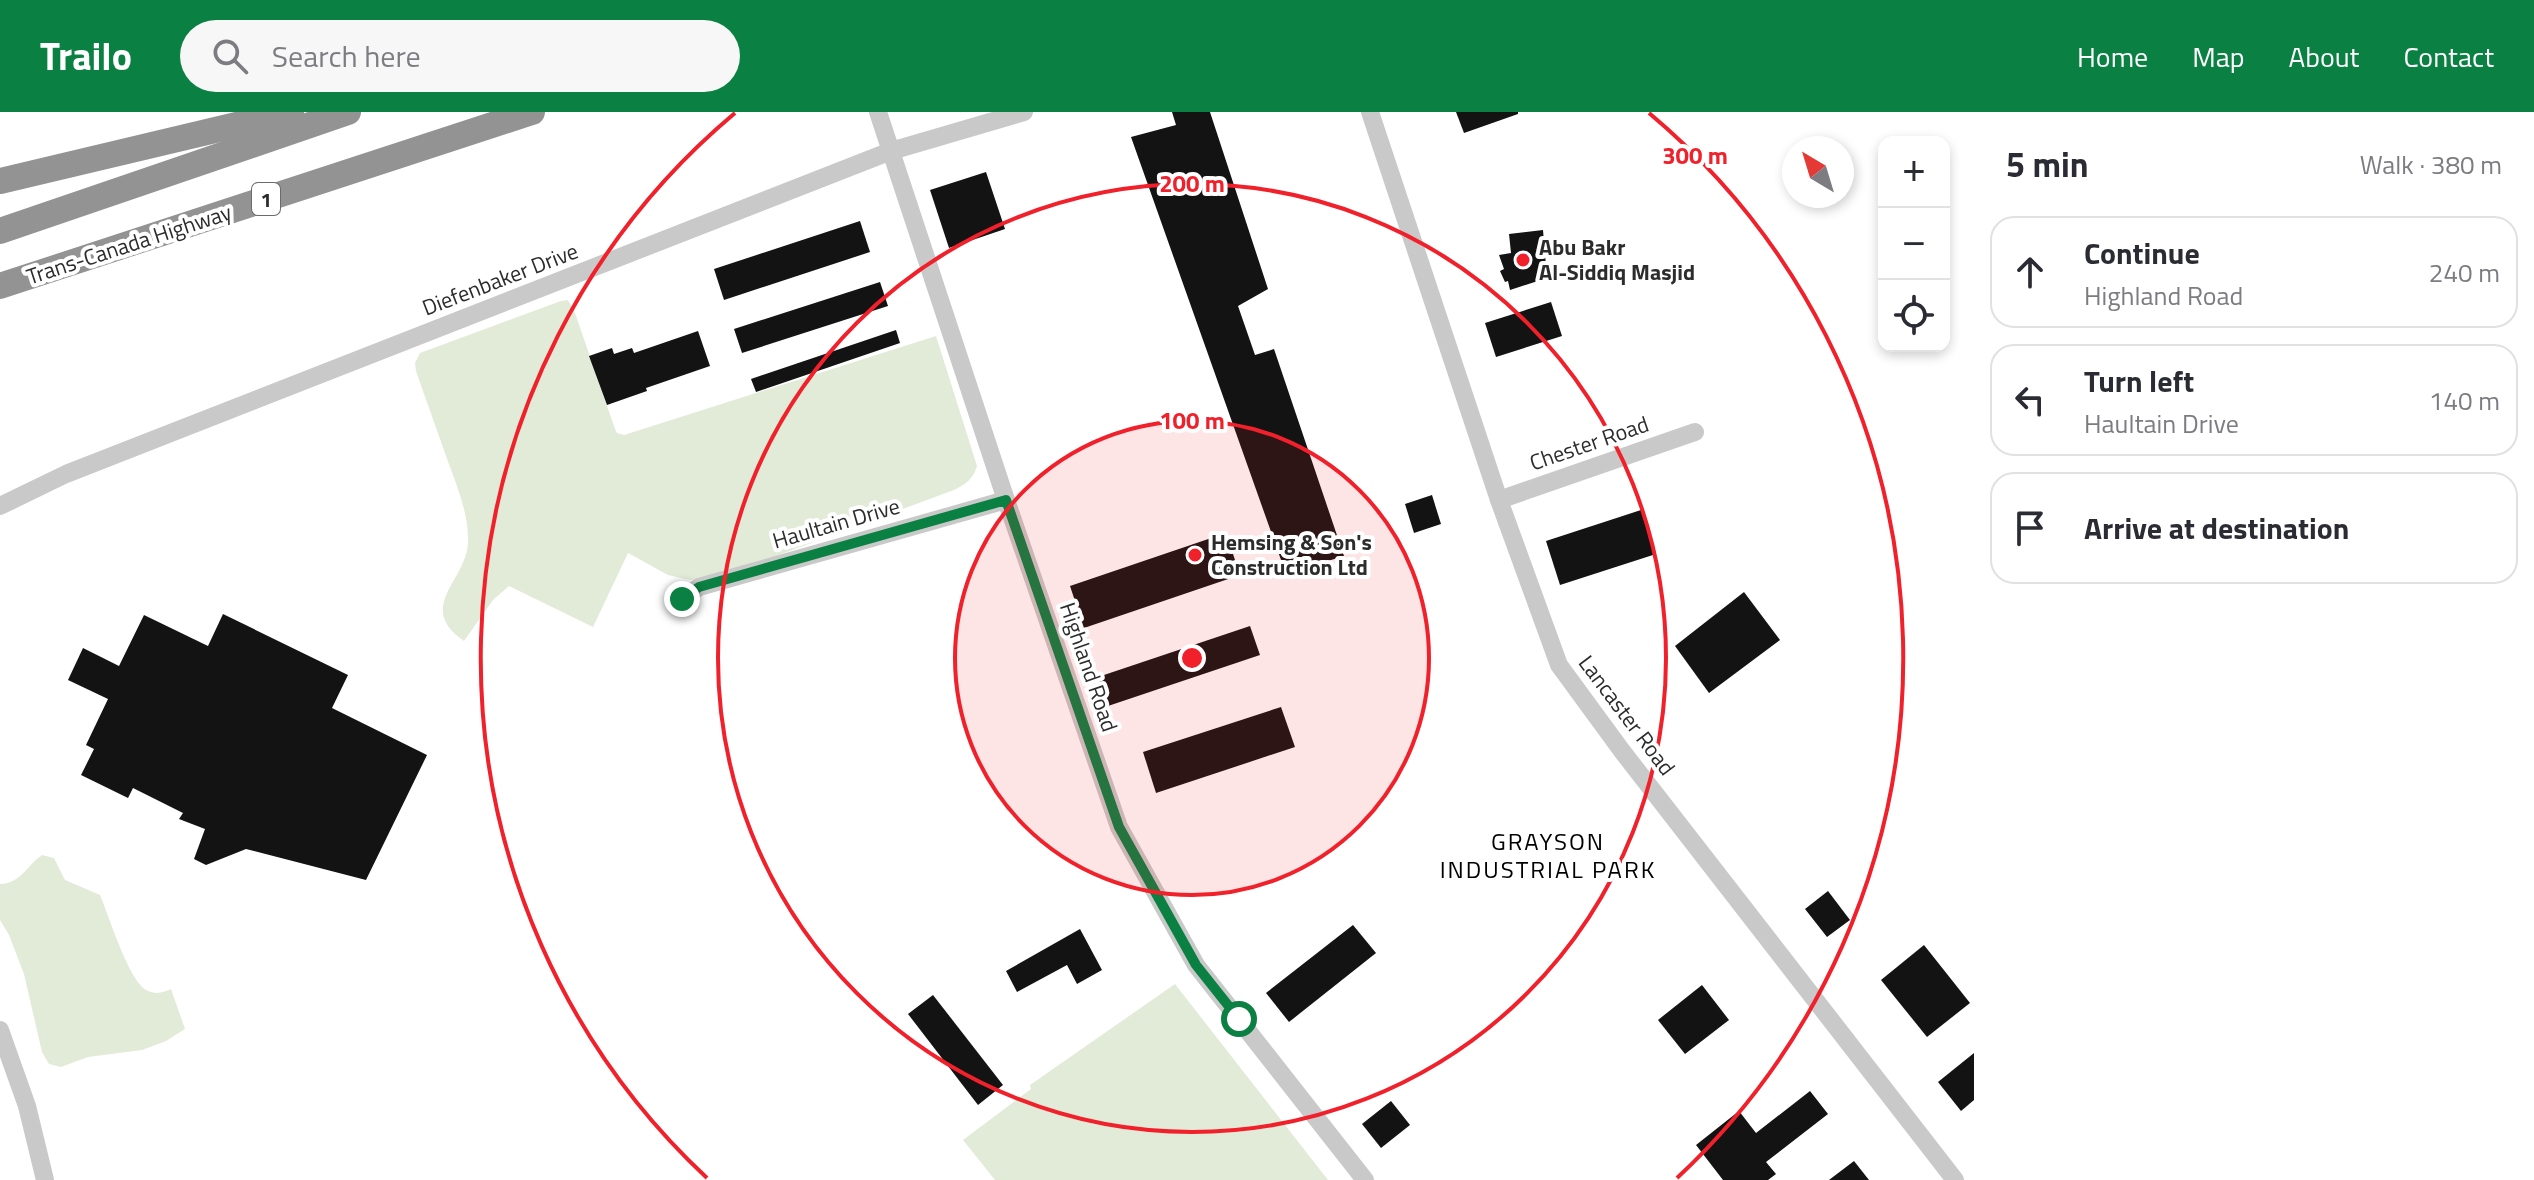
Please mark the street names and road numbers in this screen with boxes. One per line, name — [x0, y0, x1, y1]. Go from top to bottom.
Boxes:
road number: 1 — [252, 183, 280, 215]
street label: Trans-Canada Highway — [22, 195, 236, 293]
street label: Diefenbaker Drive — [417, 234, 583, 324]
street label: Chester Road — [1525, 407, 1653, 479]
street label: Haultain Drive — [768, 489, 904, 557]
street label: Highland Road — [1051, 598, 1127, 736]
street label: Lancaster Road — [1570, 648, 1684, 782]

